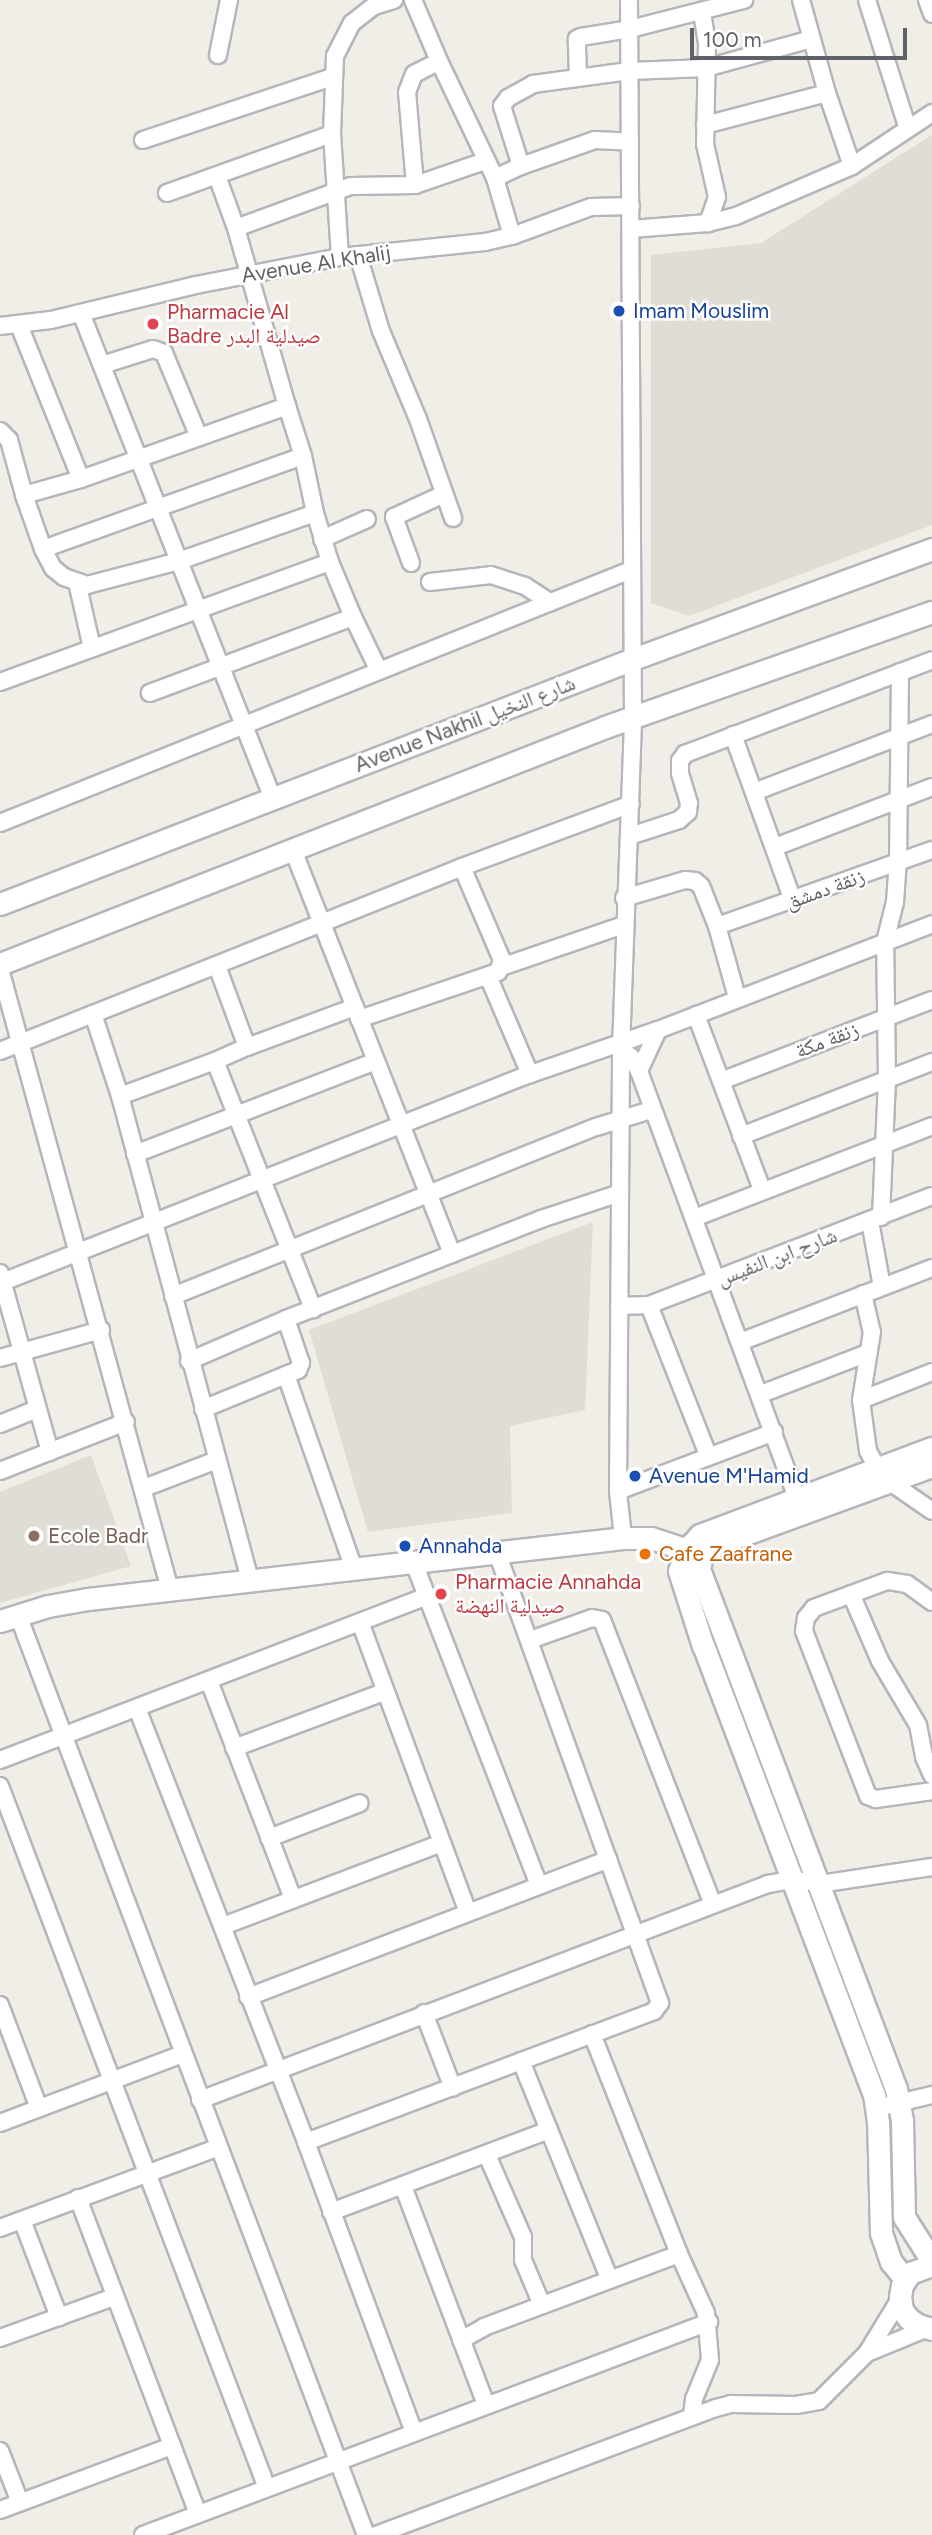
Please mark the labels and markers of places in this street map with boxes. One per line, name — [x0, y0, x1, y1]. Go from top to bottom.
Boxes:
place label: Imam Mouslim — [633, 298, 769, 324]
place label: Pharmacie Al Badre صيدلية البدر — [167, 299, 321, 349]
marker: Imam Mouslim — [611, 303, 627, 319]
marker: Pharmacie Al Badre صيدلية البدر — [145, 316, 161, 332]
place label: Avenue M'Hamid — [649, 1463, 809, 1489]
marker: Avenue M'Hamid — [627, 1468, 643, 1484]
place label: Ecole Badr — [48, 1523, 148, 1549]
marker: Ecole Badr — [26, 1528, 42, 1544]
place label: Annahda — [419, 1533, 502, 1559]
marker: Annahda — [397, 1538, 413, 1554]
place label: Cafe Zaafrane — [659, 1541, 793, 1567]
marker: Cafe Zaafrane — [637, 1546, 653, 1562]
place label: Pharmacie Annahda صيدلية النهضة — [455, 1569, 641, 1619]
marker: Pharmacie Annahda صيدلية النهضة — [433, 1586, 449, 1602]

